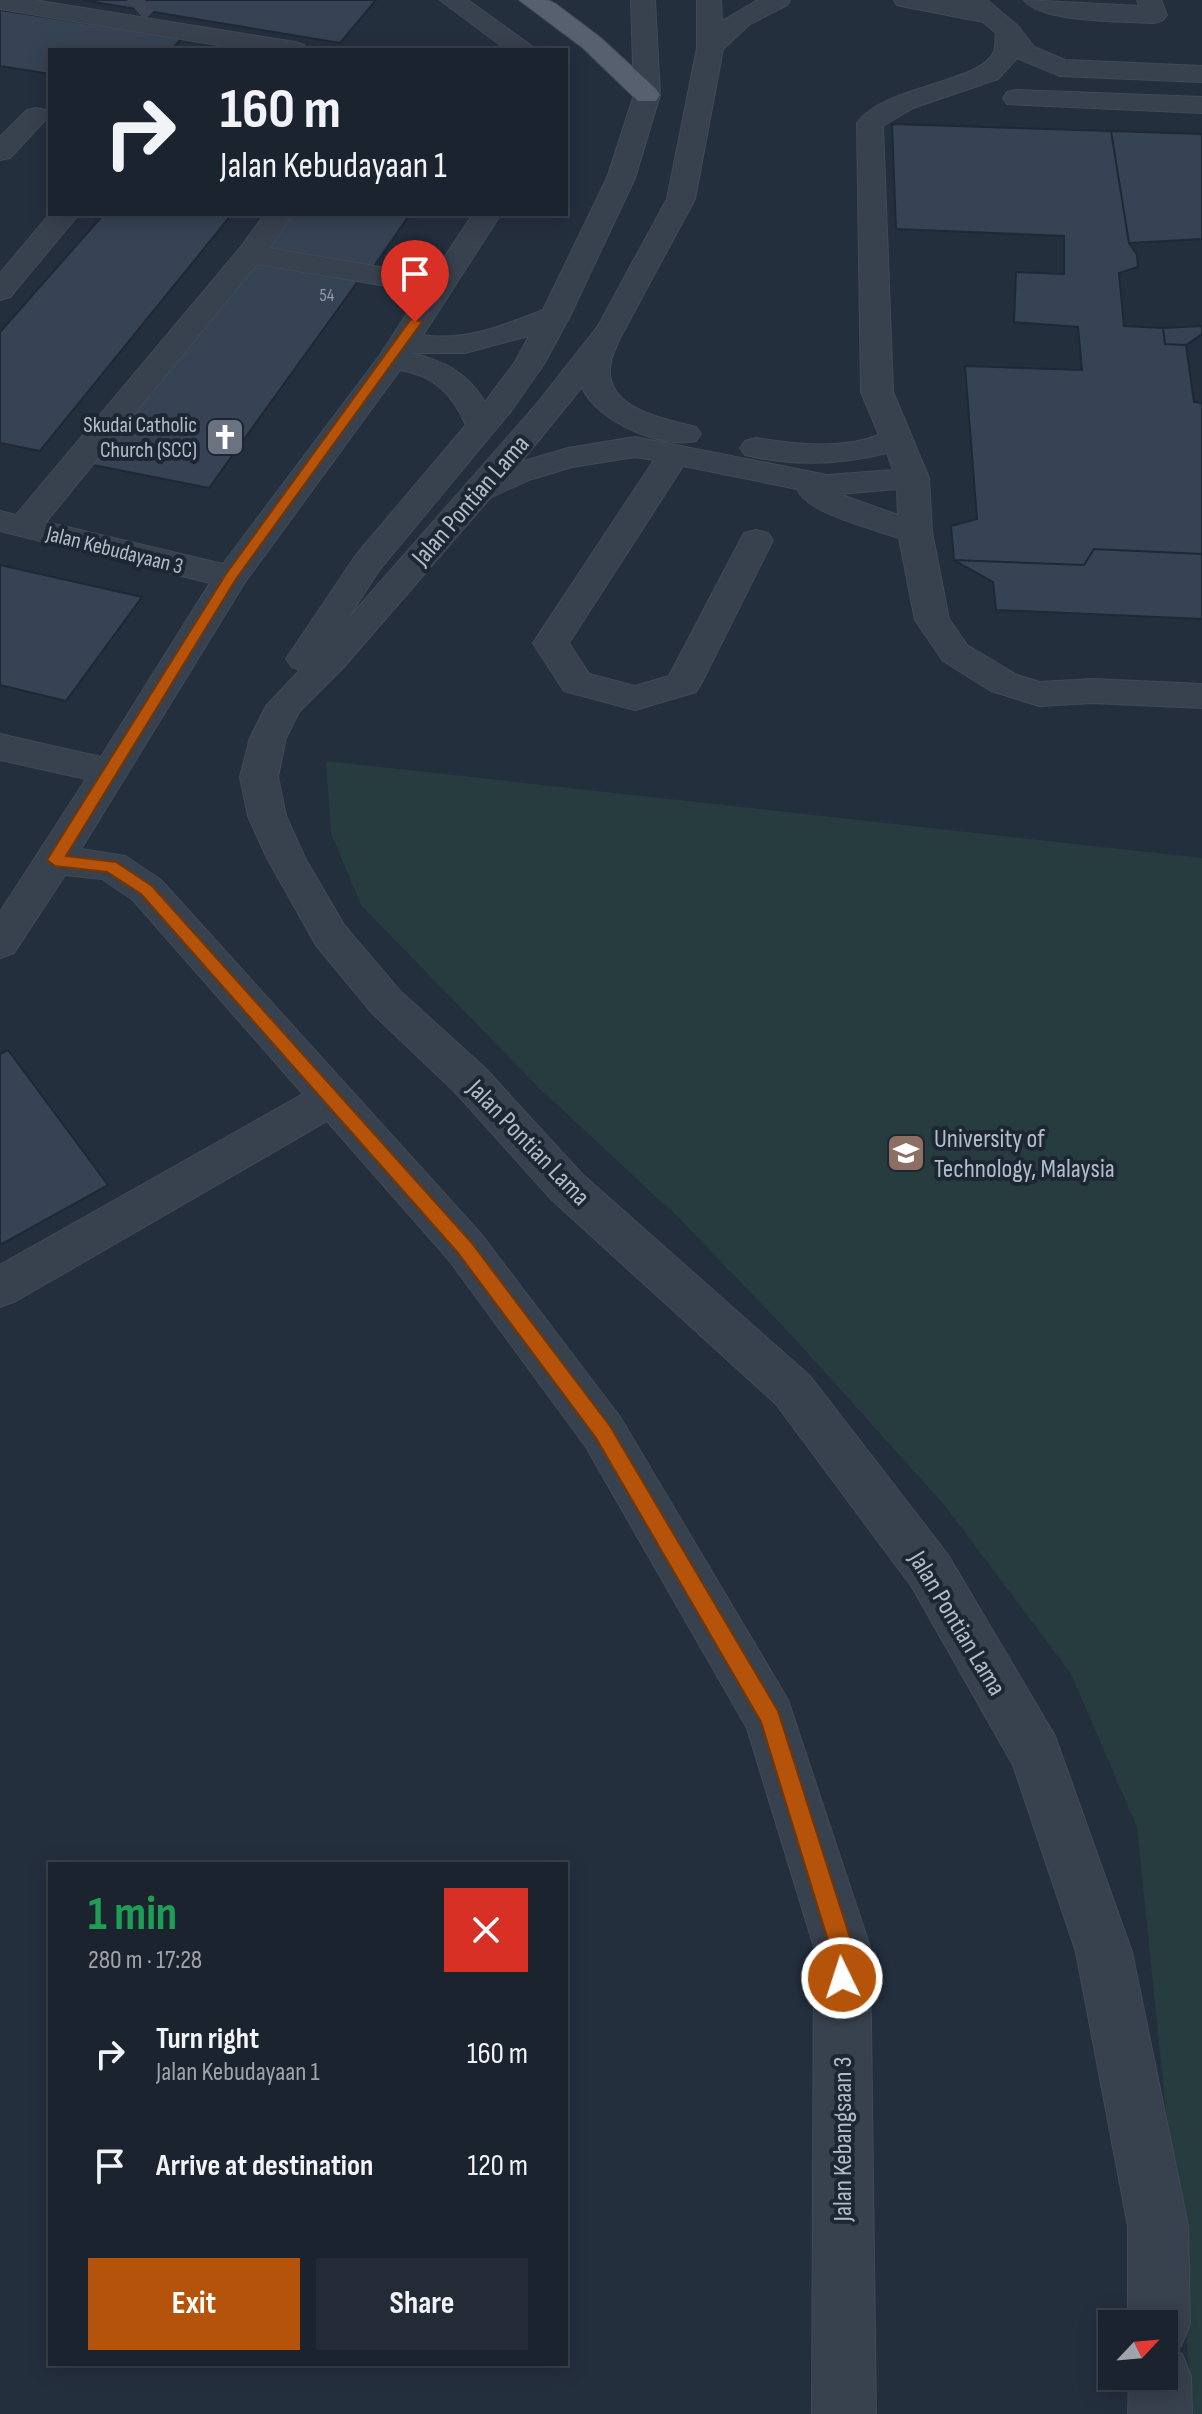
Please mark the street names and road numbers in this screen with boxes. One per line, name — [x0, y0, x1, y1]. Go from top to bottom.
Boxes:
street label: Jalan Pontian Lama — [405, 429, 536, 573]
street label: Jalan Kebudayaan 3 — [43, 520, 186, 580]
street label: Jalan Pontian Lama — [459, 1073, 596, 1212]
street label: Jalan Pontian Lama — [901, 1545, 1012, 1702]
street label: Jalan Kebangsaan 3 — [828, 2057, 859, 2222]

